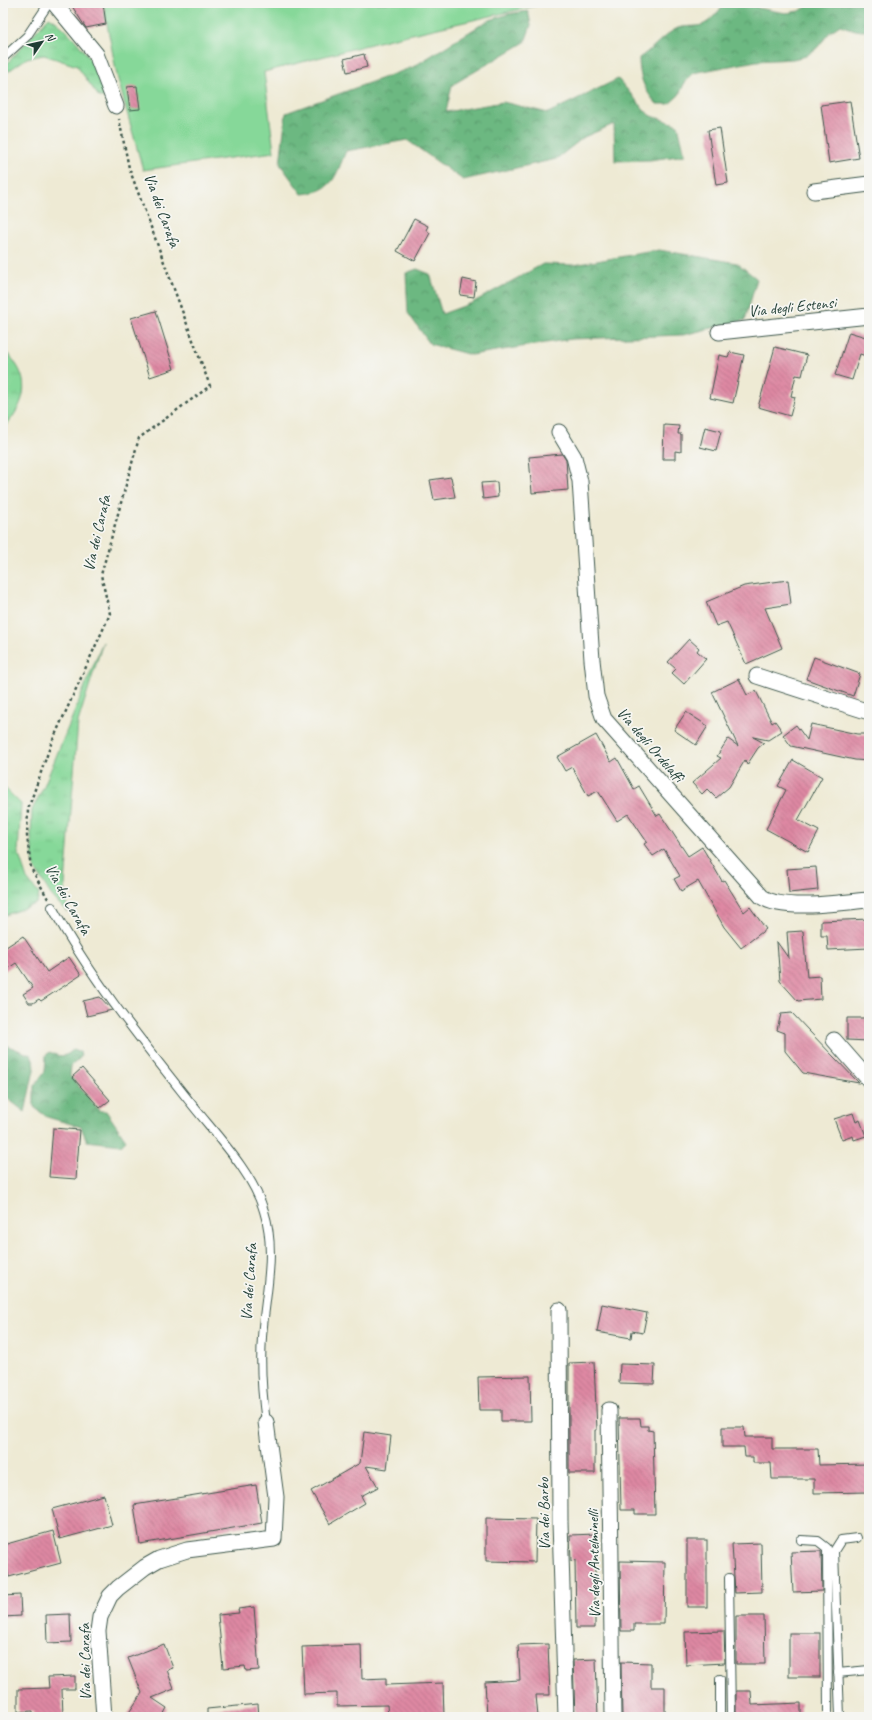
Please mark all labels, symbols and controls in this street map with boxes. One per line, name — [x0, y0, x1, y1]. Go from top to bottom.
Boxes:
north arrow — [22, 22, 62, 62]
text: N — [43, 30, 59, 45]
street label: Via dei Carafa — [139, 171, 185, 251]
street label: Via degli Estensi — [747, 292, 839, 322]
street label: Via dei Carafa — [79, 492, 116, 573]
street label: Via degli Ordelaffi — [612, 703, 690, 788]
street label: Via dei Carafa — [41, 861, 96, 939]
street label: Via dei Carafa — [236, 1242, 262, 1321]
street label: Via dei Barbo — [533, 1476, 555, 1550]
street label: Via degli Antelminelli — [583, 1507, 605, 1619]
street label: Via dei Carafa — [74, 1622, 96, 1701]

